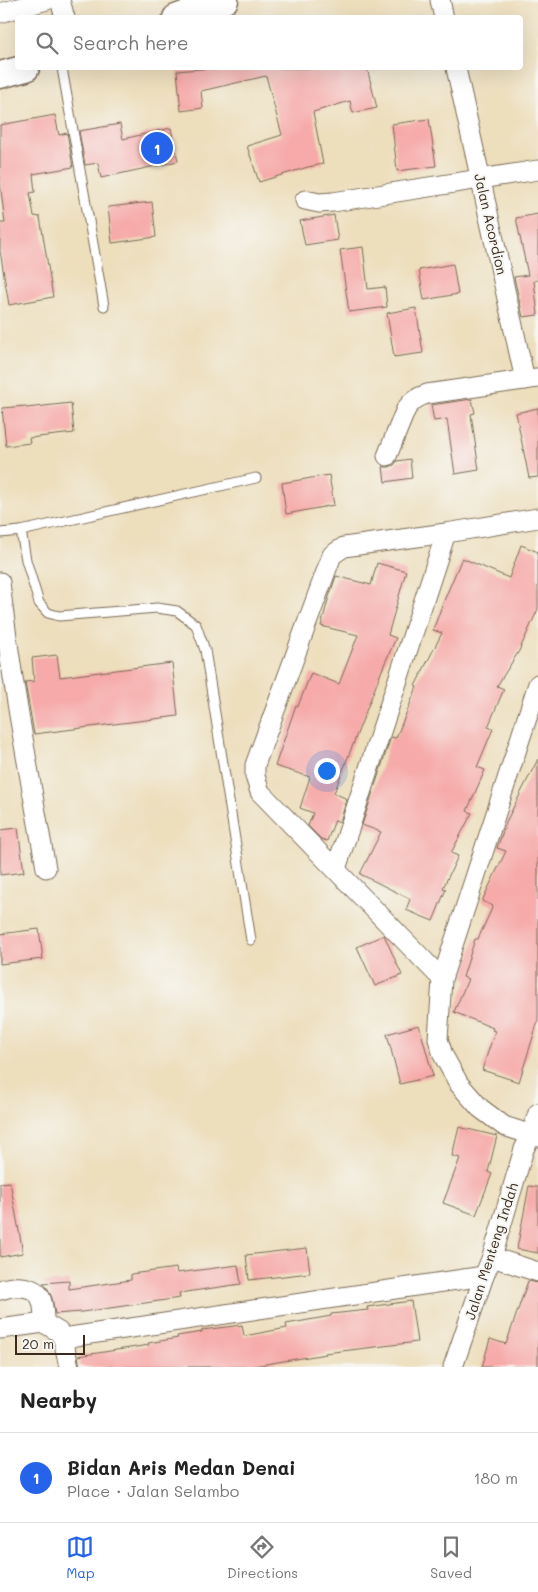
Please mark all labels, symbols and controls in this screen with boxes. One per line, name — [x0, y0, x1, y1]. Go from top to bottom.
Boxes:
search box — [15, 15, 523, 70]
icon: search — [33, 29, 61, 57]
text: Search here — [73, 30, 189, 55]
pin: 1 — [141, 129, 173, 167]
street label: Jalan Acordion — [470, 172, 512, 276]
your location — [314, 758, 340, 784]
street label: Jalan Menteng Indah — [460, 1180, 522, 1322]
scale bar — [15, 1332, 85, 1355]
text: 20 m — [22, 1334, 54, 1353]
text: Nearby — [20, 1386, 97, 1413]
text: Bidan Aris Medan Denai — [67, 1455, 296, 1480]
text: 1 — [32, 1467, 40, 1488]
text: 180 m — [473, 1467, 518, 1488]
text: Place · Jalan Selambo — [67, 1480, 239, 1501]
tab: Map — [66, 1533, 95, 1582]
tab: Directions — [227, 1533, 298, 1582]
tab: Saved — [430, 1533, 472, 1582]

